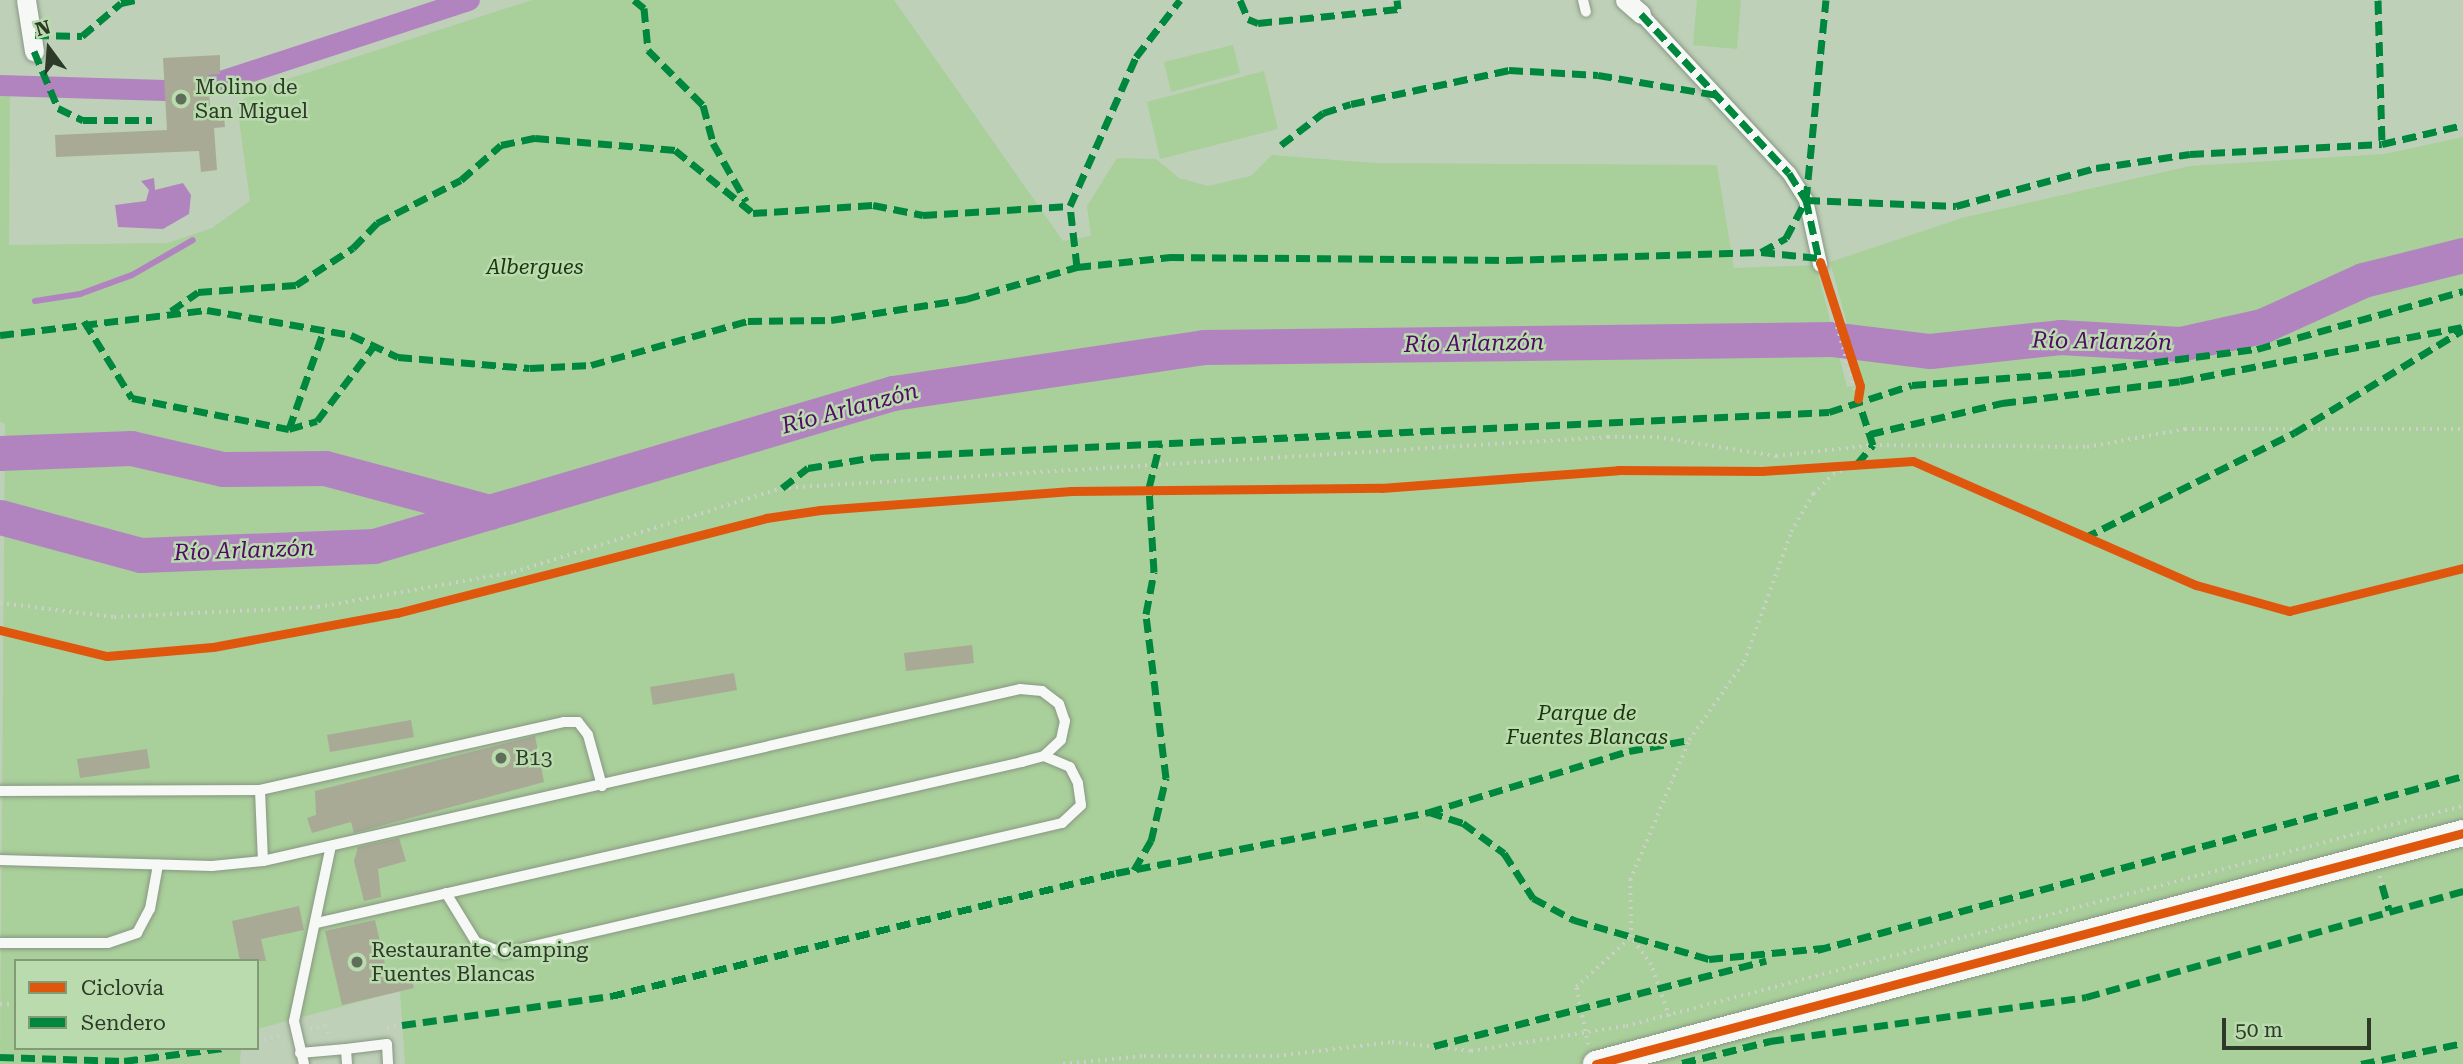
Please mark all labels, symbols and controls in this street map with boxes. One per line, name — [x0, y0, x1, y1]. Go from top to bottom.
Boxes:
north arrow — [14, 14, 84, 84]
text: N — [33, 15, 53, 41]
place label: Molino de San Miguel — [195, 74, 308, 124]
marker: Molino de San Miguel — [173, 91, 189, 107]
park label: Albergues — [486, 254, 584, 280]
water label: Río Arlanzón — [2032, 327, 2172, 357]
water label: Río Arlanzón — [1404, 329, 1544, 359]
water label: Río Arlanzón — [779, 377, 921, 441]
water label: Río Arlanzón — [173, 535, 315, 567]
park label: Parque de Fuentes Blancas — [1506, 700, 1668, 750]
place label: B13 — [515, 745, 553, 771]
marker: B13 — [493, 750, 509, 766]
place label: Restaurante Camping Fuentes Blancas — [371, 937, 588, 987]
marker: Restaurante Camping Fuentes Blancas — [349, 954, 365, 970]
legend — [14, 959, 259, 1050]
text: Ciclovía — [81, 976, 164, 1000]
scale bar — [2225, 1004, 2374, 1048]
text: Sendero — [81, 1011, 166, 1035]
text: 50 m — [2235, 1018, 2283, 1042]

